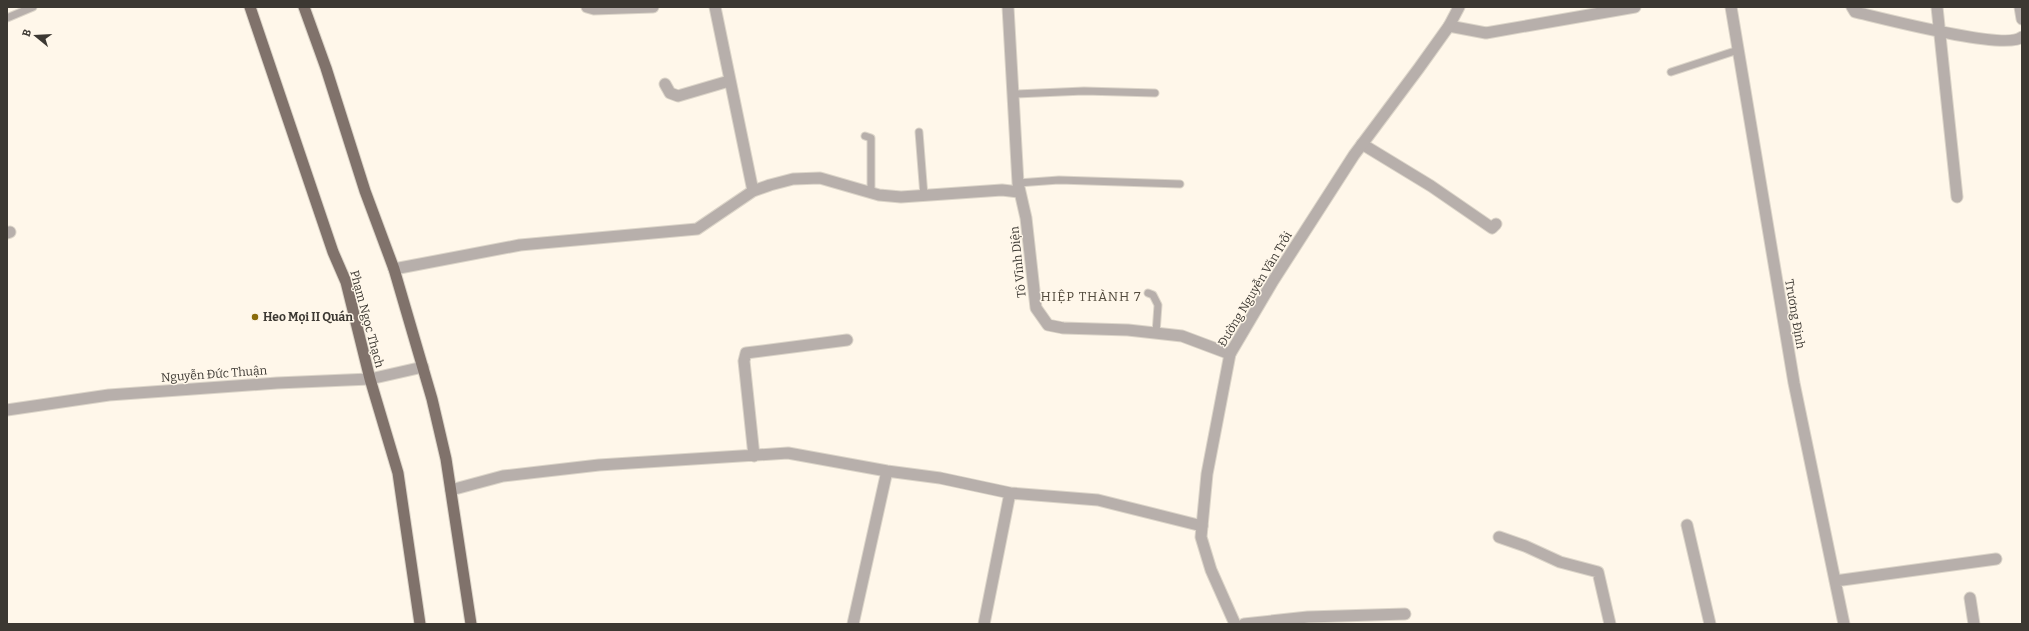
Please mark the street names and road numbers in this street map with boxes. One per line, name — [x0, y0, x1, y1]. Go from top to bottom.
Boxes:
street label: Tô Vĩnh Diện — [1007, 225, 1029, 298]
street label: Đường Nguyễn Văn Trỗi — [1215, 229, 1295, 349]
street label: Phạm Ngọc Thạch — [347, 269, 387, 370]
street label: Trương Định — [1782, 278, 1808, 350]
street label: Nguyễn Đức Thuận — [160, 363, 268, 385]

